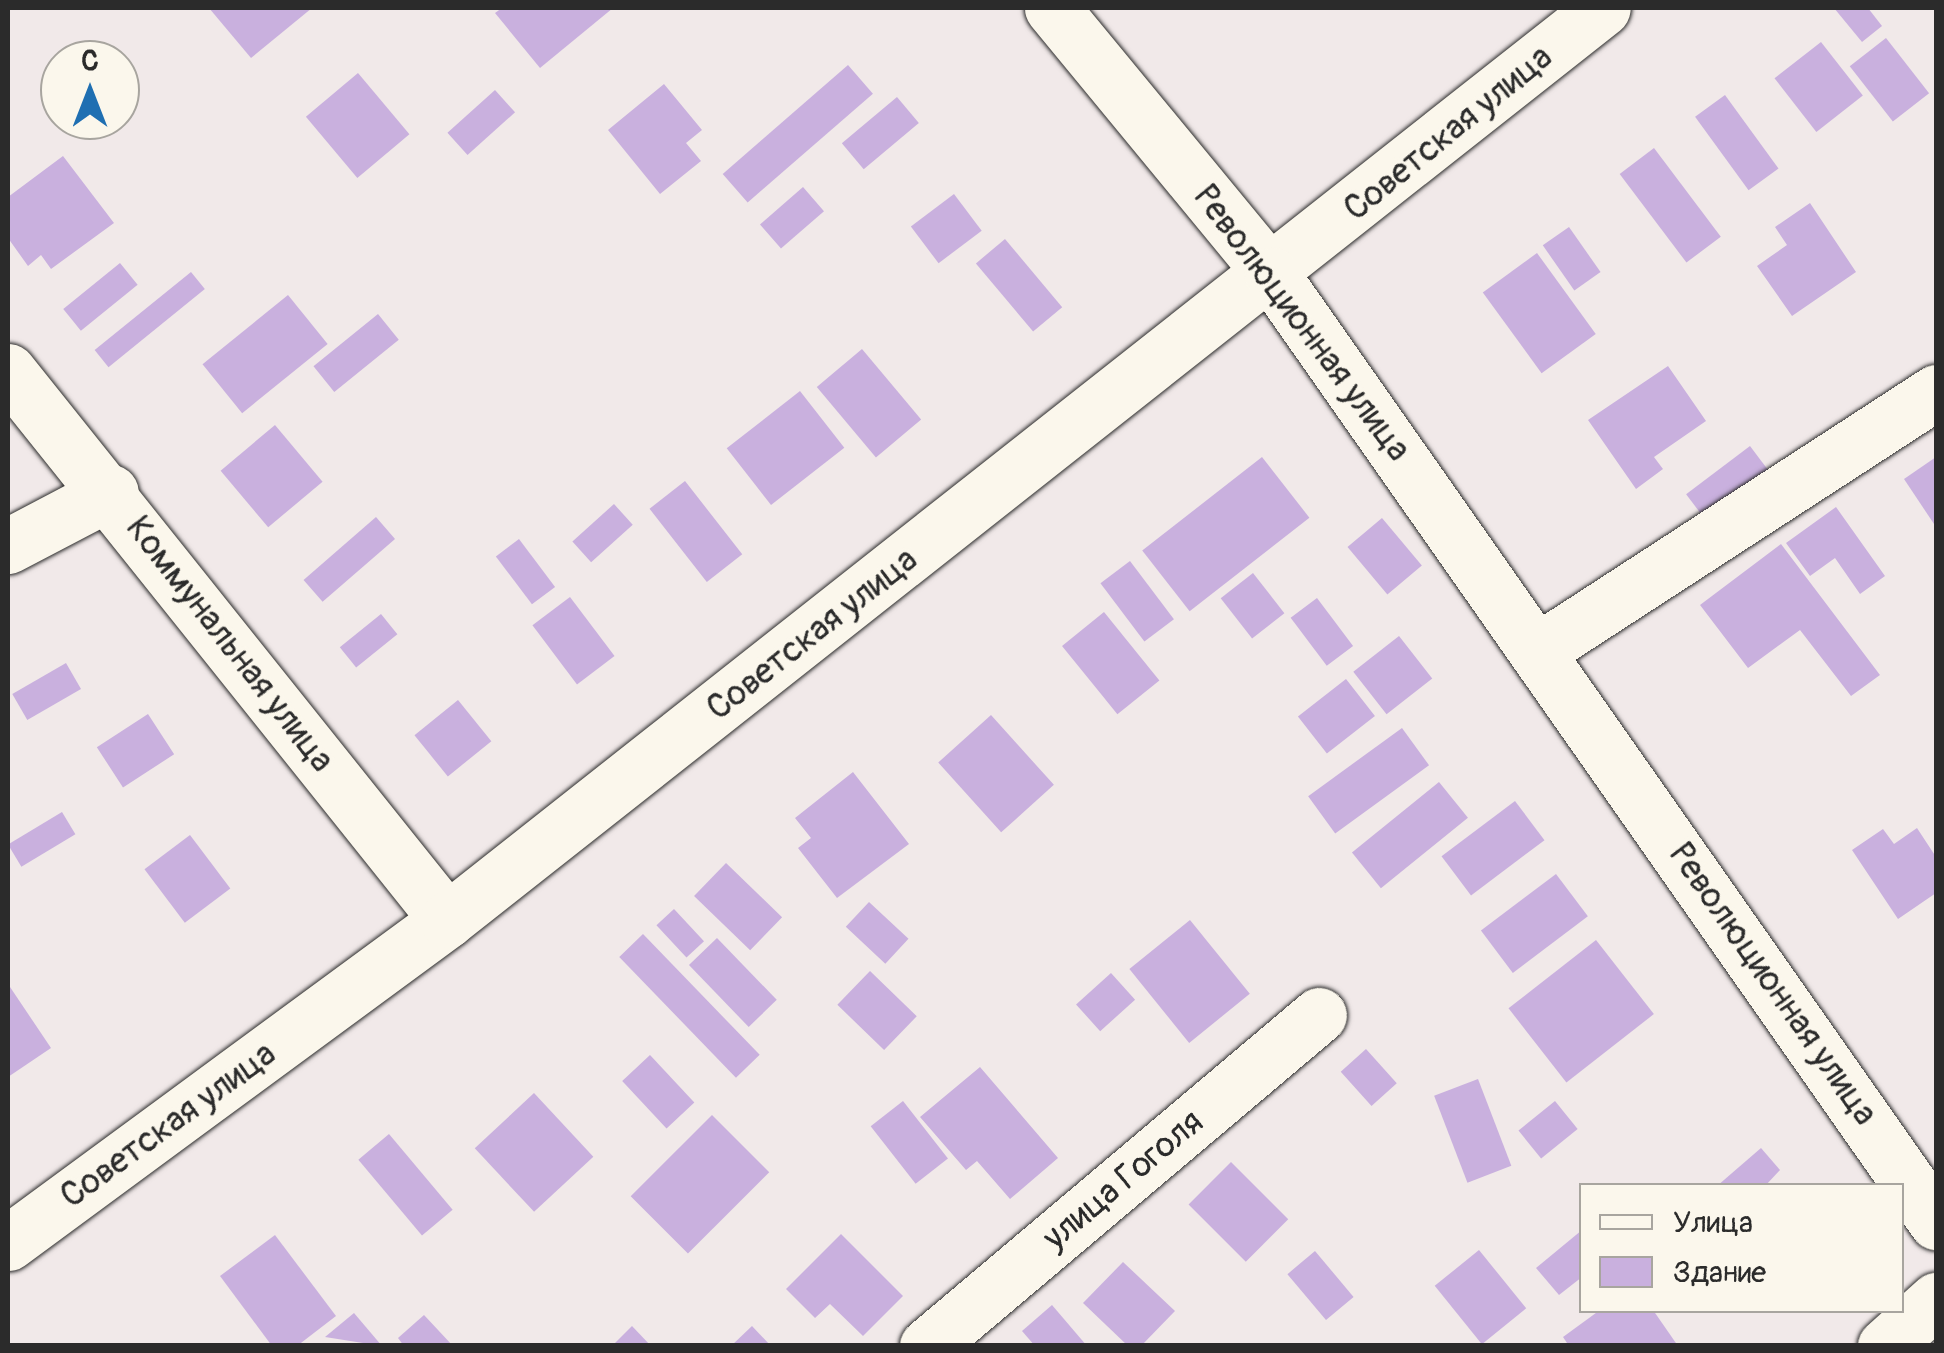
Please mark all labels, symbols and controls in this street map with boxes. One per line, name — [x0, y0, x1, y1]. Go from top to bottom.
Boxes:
street label: Советская улица — [1335, 36, 1561, 230]
north arrow — [40, 40, 140, 140]
text: С — [81, 44, 99, 79]
street label: Революционная улица — [1184, 177, 1420, 469]
street label: Коммунальная улица — [117, 508, 343, 780]
street label: Советская улица — [698, 539, 926, 729]
street label: Революционная улица — [1660, 835, 1886, 1133]
street label: Советская улица — [52, 1033, 284, 1217]
street label: улица Гоголя — [1034, 1101, 1212, 1259]
legend — [1579, 1183, 1904, 1313]
text: Улица — [1673, 1204, 1753, 1241]
text: Здание — [1673, 1254, 1766, 1291]

